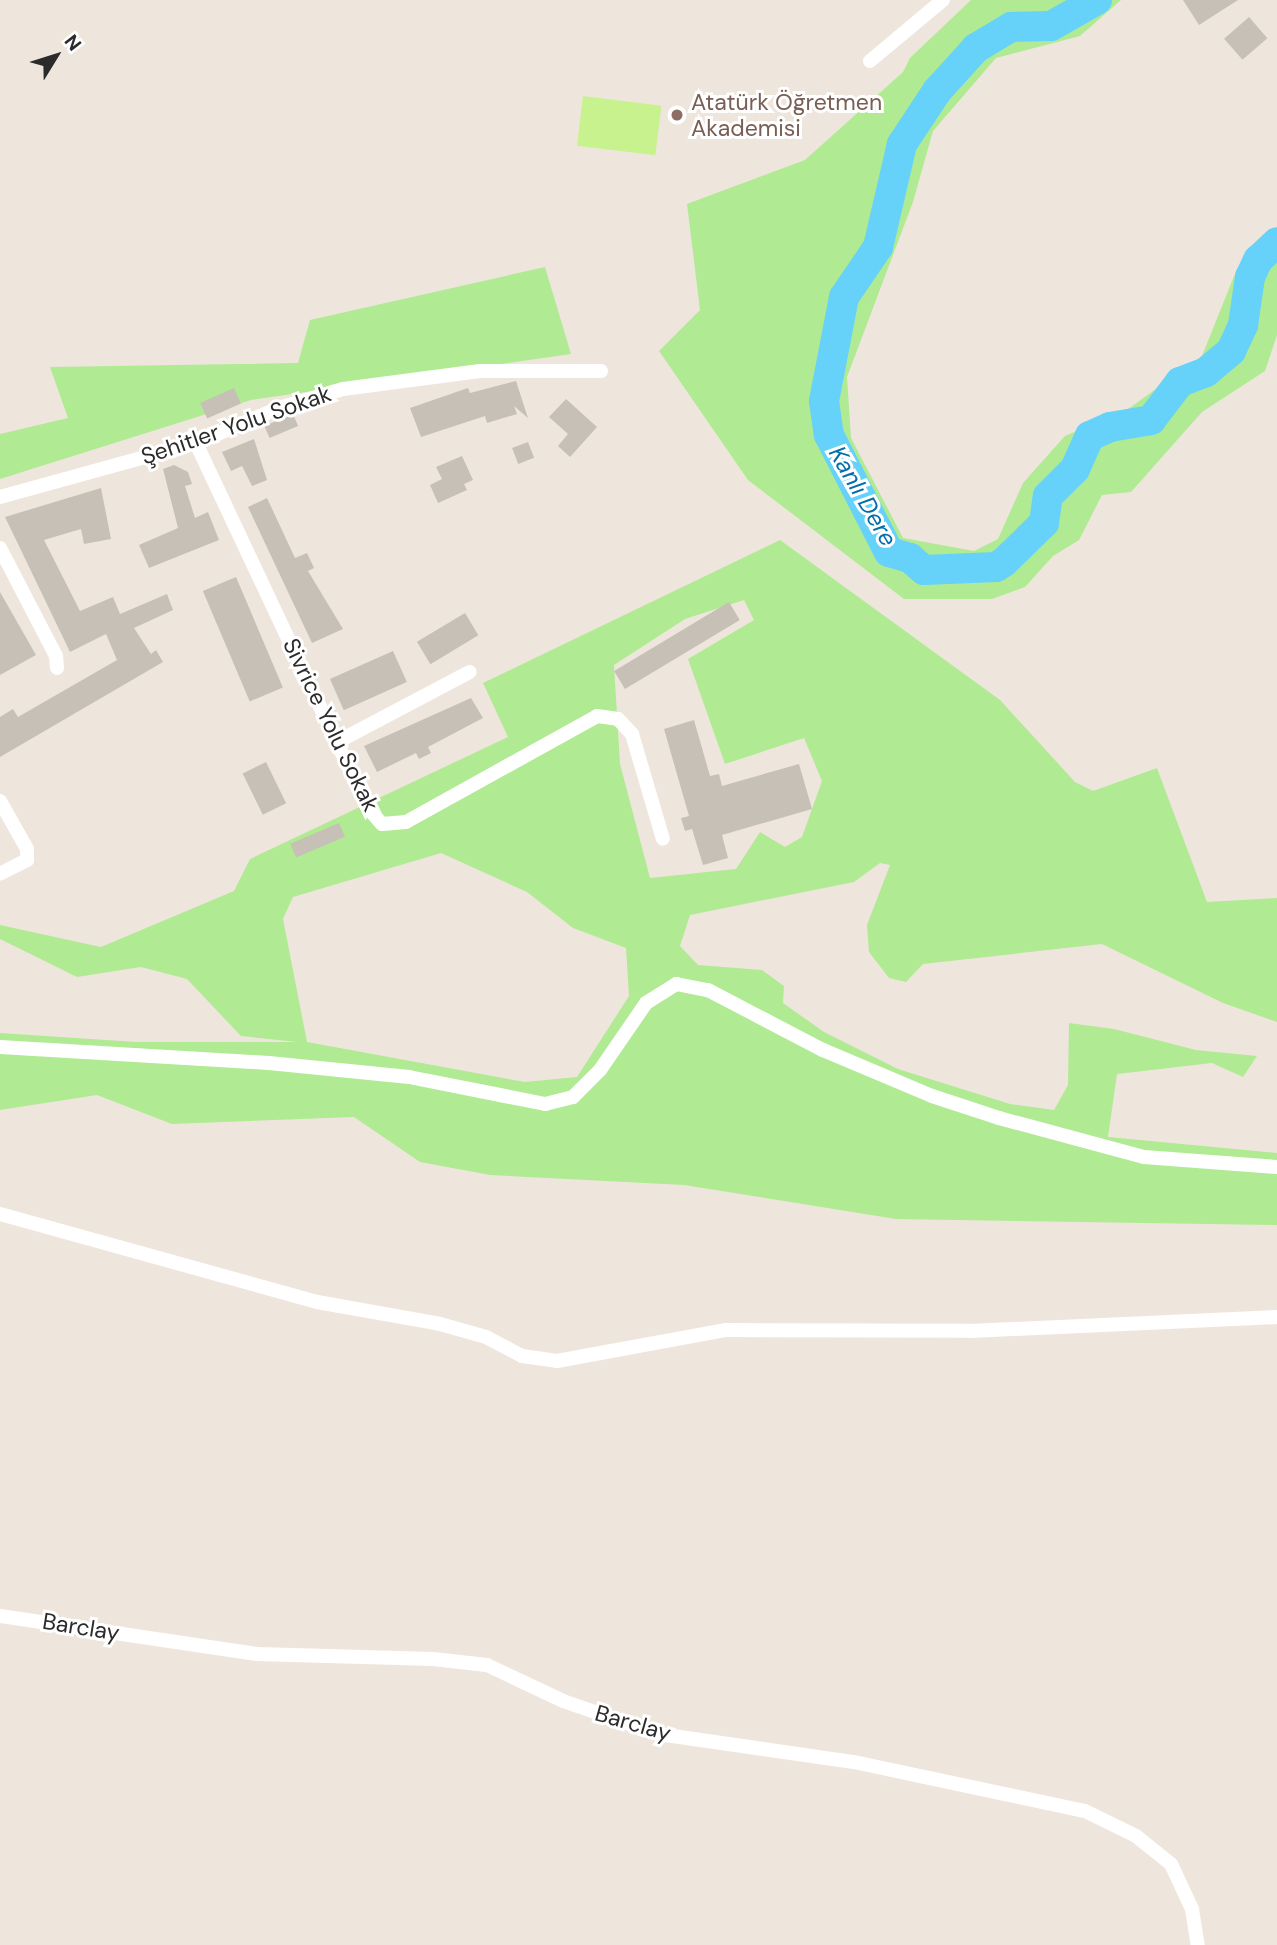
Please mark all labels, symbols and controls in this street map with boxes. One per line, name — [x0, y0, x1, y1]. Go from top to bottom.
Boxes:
north arrow — [21, 21, 91, 91]
text: N — [59, 30, 87, 56]
place label: Atatürk Öğretmen Akademisi — [691, 88, 882, 142]
marker: Atatürk Öğretmen Akademisi — [669, 107, 685, 123]
street label: Şehitler Yolu Sokak — [137, 380, 335, 470]
water label: Kanlı Dere — [823, 441, 903, 551]
street label: Sivrice Yolu Sokak — [277, 634, 385, 816]
street label: Barclay — [40, 1607, 122, 1647]
street label: Barclay — [592, 1699, 674, 1747]

